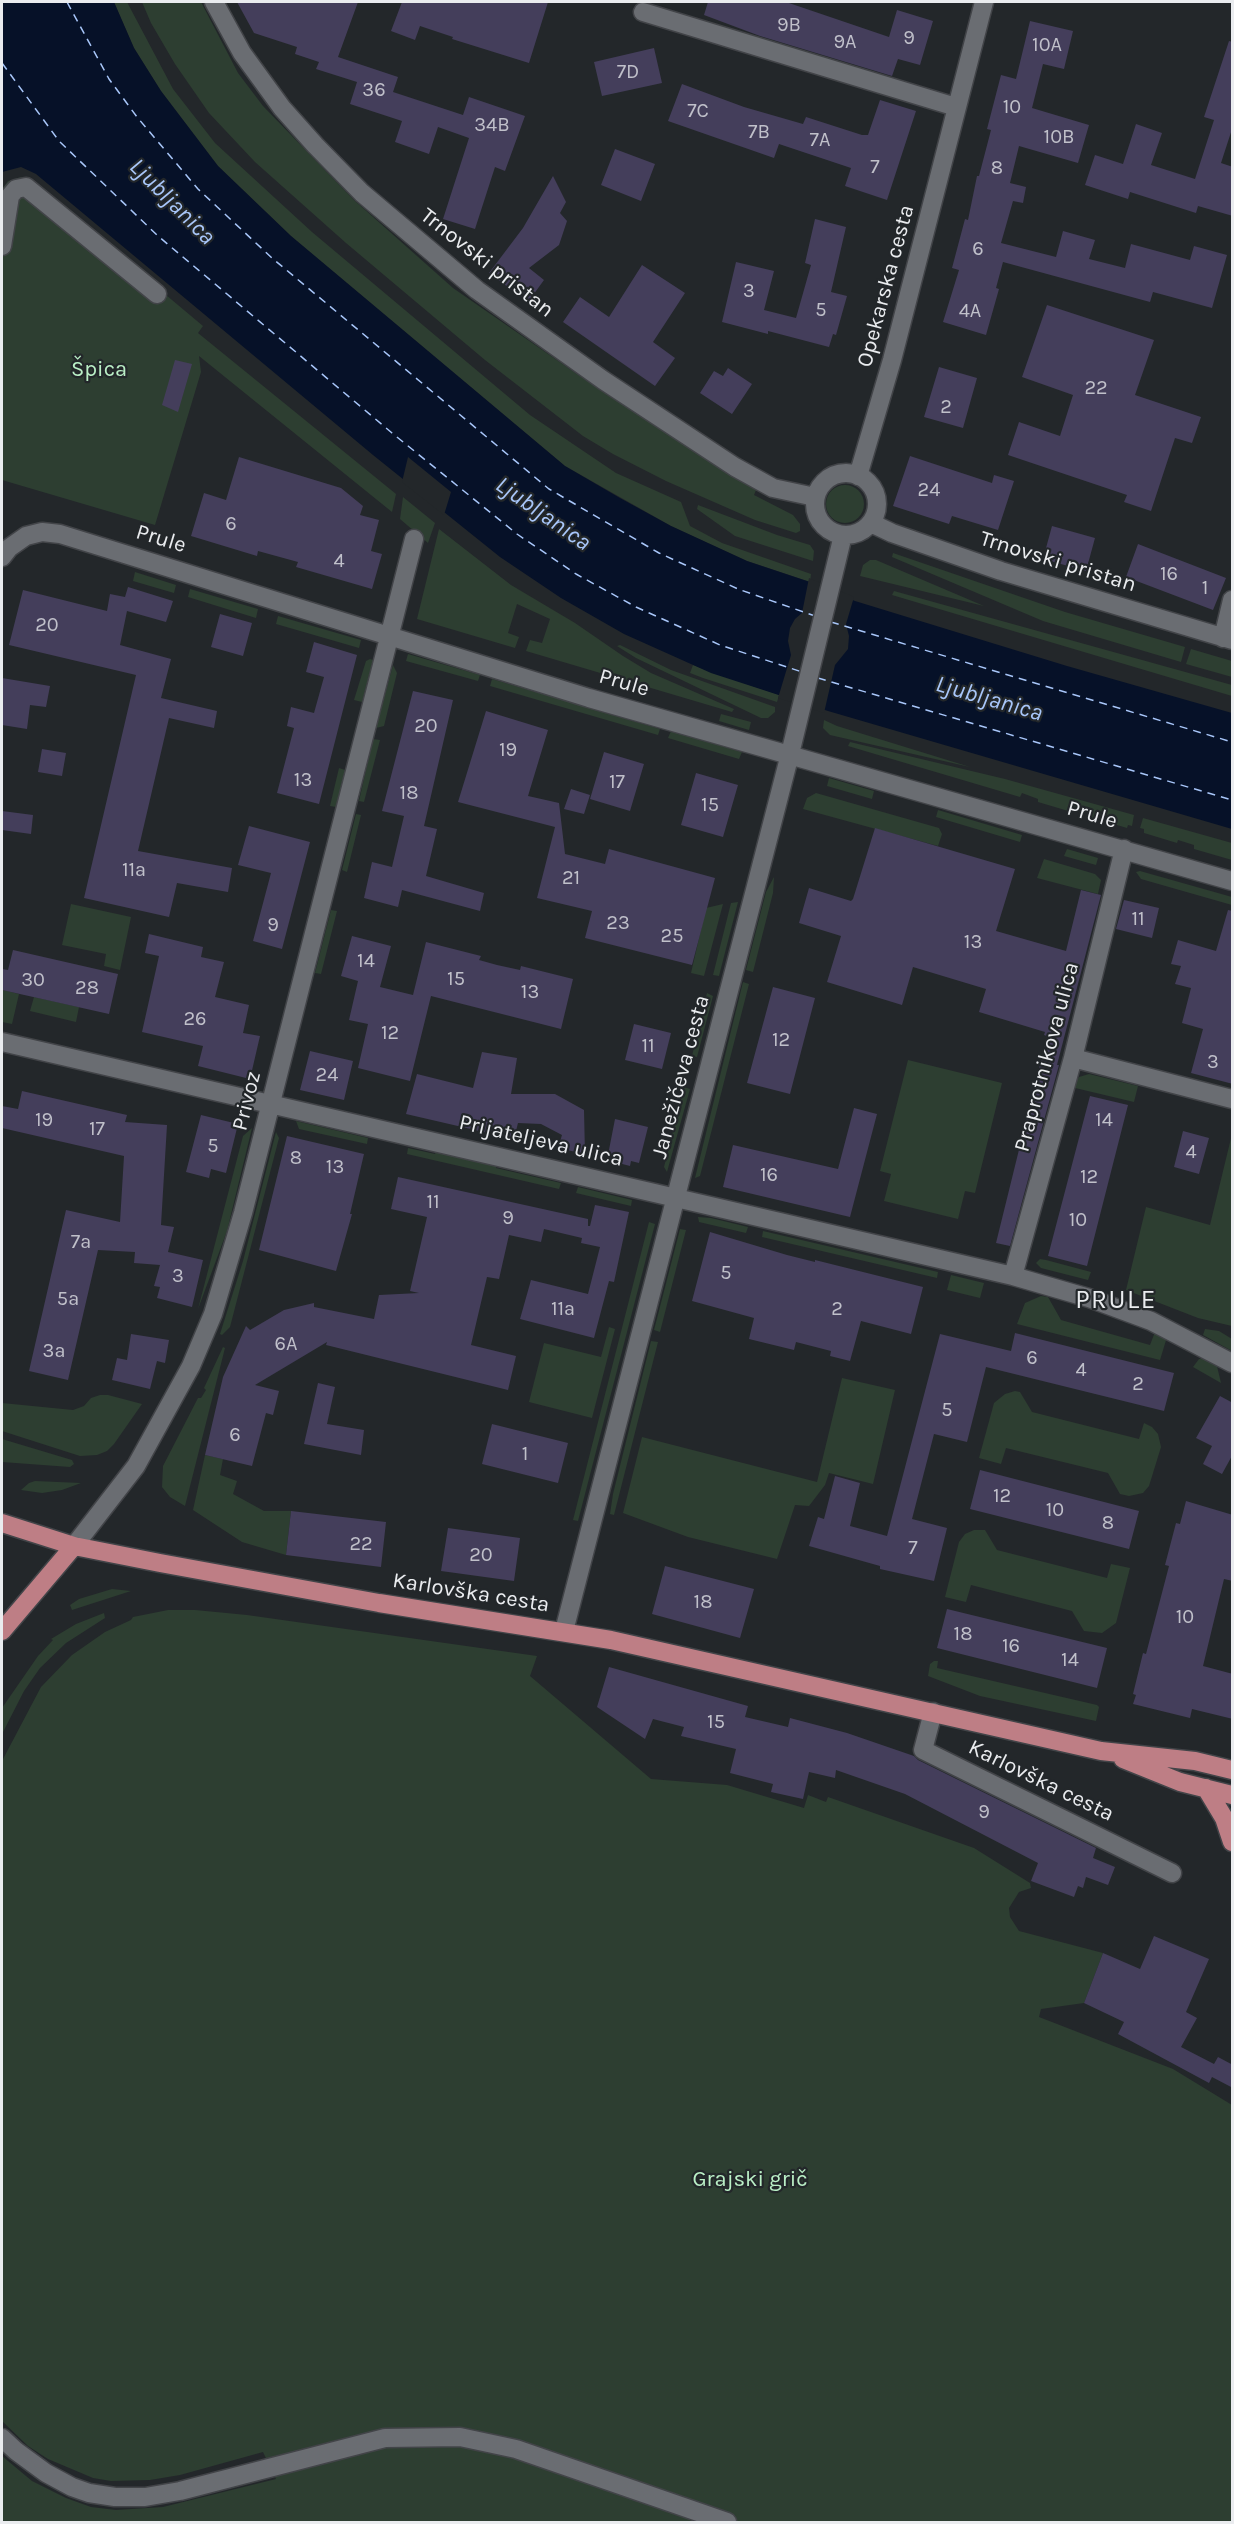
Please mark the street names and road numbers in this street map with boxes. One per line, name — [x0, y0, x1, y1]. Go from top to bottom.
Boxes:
street label: Opekarska cesta — [852, 202, 920, 370]
street label: Trnovski pristan — [415, 203, 559, 323]
street label: Prule — [133, 519, 189, 559]
street label: Trnovski pristan — [977, 526, 1139, 598]
street label: Prule — [596, 663, 652, 703]
street label: Prule — [1064, 795, 1120, 835]
street label: Praprotnikova ulica — [1009, 959, 1085, 1155]
street label: Janežičeva cesta — [646, 992, 716, 1162]
street label: Privoz — [227, 1069, 267, 1133]
street label: Prijateljeva ulica — [456, 1109, 626, 1173]
street label: Karlovška cesta — [391, 1568, 551, 1618]
street label: Karlovška cesta — [964, 1734, 1118, 1828]

